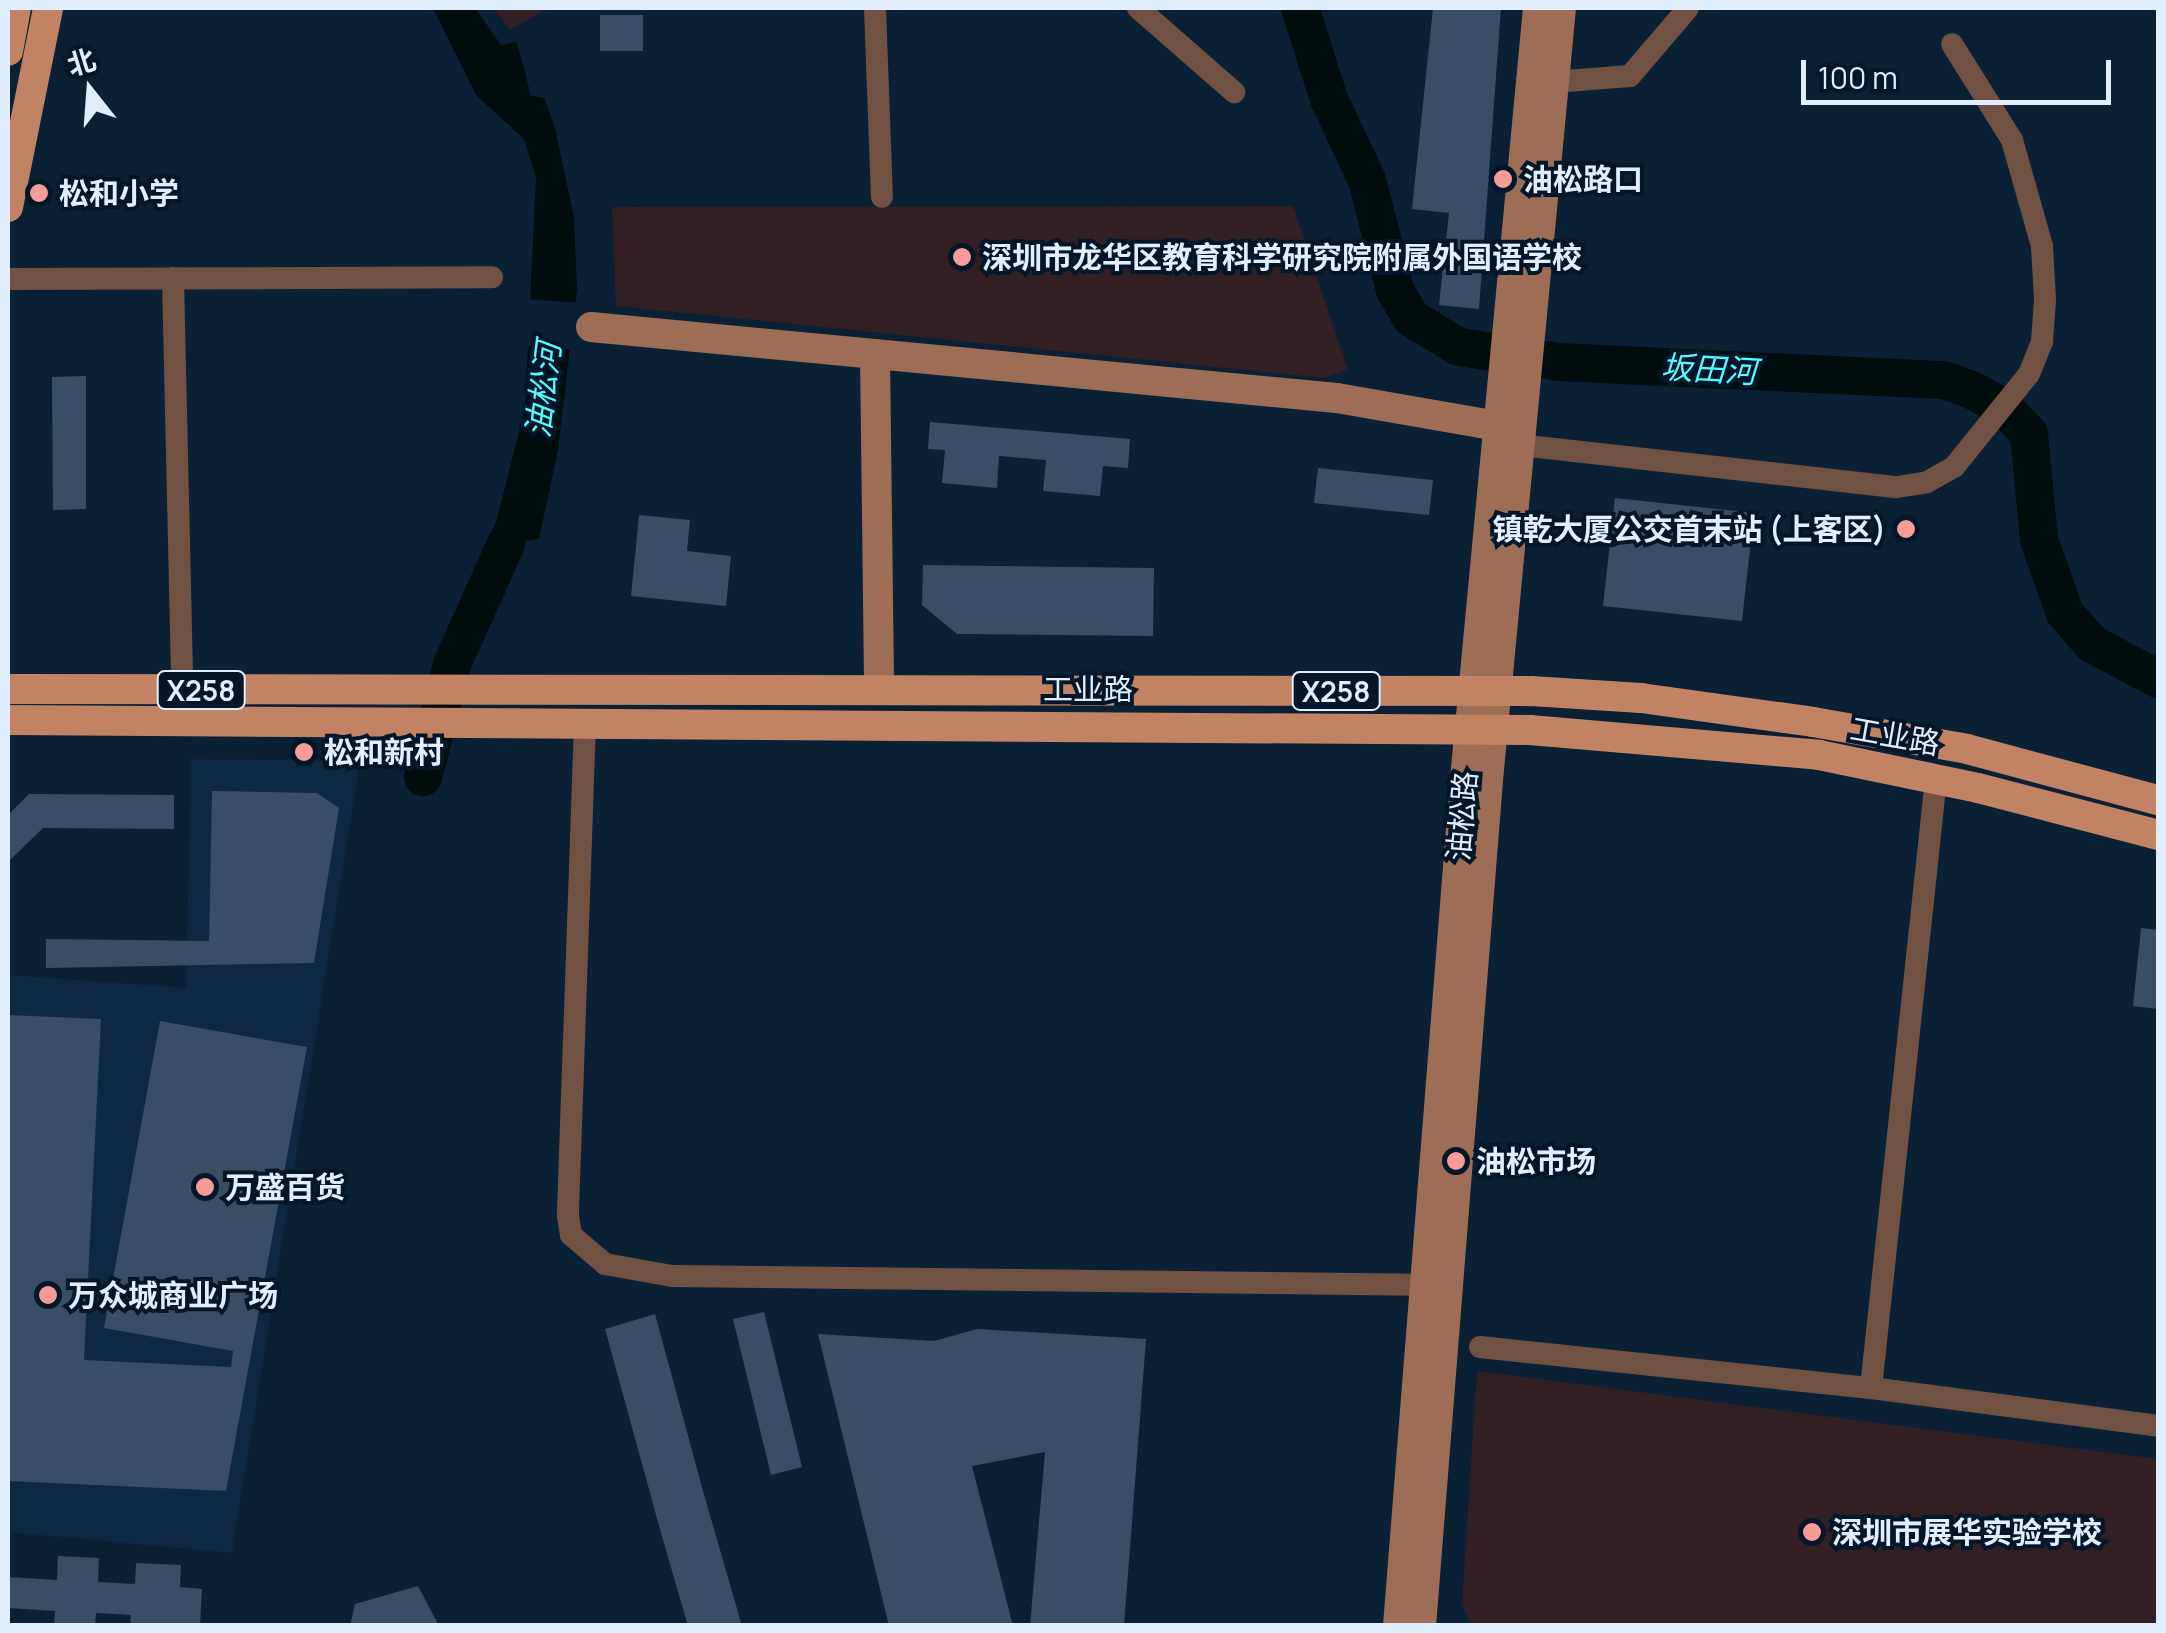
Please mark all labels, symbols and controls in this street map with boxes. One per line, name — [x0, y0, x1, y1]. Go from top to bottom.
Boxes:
text: 北 — [62, 39, 100, 84]
north arrow — [40, 40, 140, 140]
scale bar — [1806, 40, 2116, 102]
text: 100 m — [1818, 57, 1898, 98]
place label: 油松路口 — [1523, 161, 1643, 197]
marker: 油松路口 — [1492, 168, 1514, 190]
place label: 松和小学 — [59, 175, 179, 211]
marker: 松和小学 — [28, 182, 50, 204]
place label: 深圳市龙华区教育科学研究院附属外国语学校 — [982, 239, 1582, 275]
marker: 深圳市龙华区教育科学研究院附属外国语学校 — [951, 246, 973, 268]
water label: 油松河 — [518, 340, 568, 440]
water label: 坂田河 — [1660, 347, 1758, 391]
place label: 镇乾大厦公交首末站 (上客区) — [1493, 511, 1886, 547]
marker: 镇乾大厦公交首末站 (上客区) — [1895, 518, 1917, 540]
road number: X258 — [156, 667, 246, 713]
road number: X258 — [1291, 668, 1381, 714]
street label: 工业路 — [1043, 671, 1133, 707]
street label: 工业路 — [1848, 710, 1942, 762]
place label: 松和新村 — [324, 734, 444, 770]
marker: 松和新村 — [293, 741, 315, 763]
street label: 油松路 — [1440, 770, 1484, 862]
place label: 油松市场 — [1476, 1143, 1596, 1179]
marker: 油松市场 — [1445, 1150, 1467, 1172]
place label: 万盛百货 — [225, 1169, 345, 1205]
marker: 万盛百货 — [194, 1176, 216, 1198]
place label: 万众城商业广场 — [68, 1277, 278, 1313]
marker: 万众城商业广场 — [37, 1284, 59, 1306]
place label: 深圳市展华实验学校 — [1832, 1514, 2102, 1550]
marker: 深圳市展华实验学校 — [1801, 1521, 1823, 1543]

